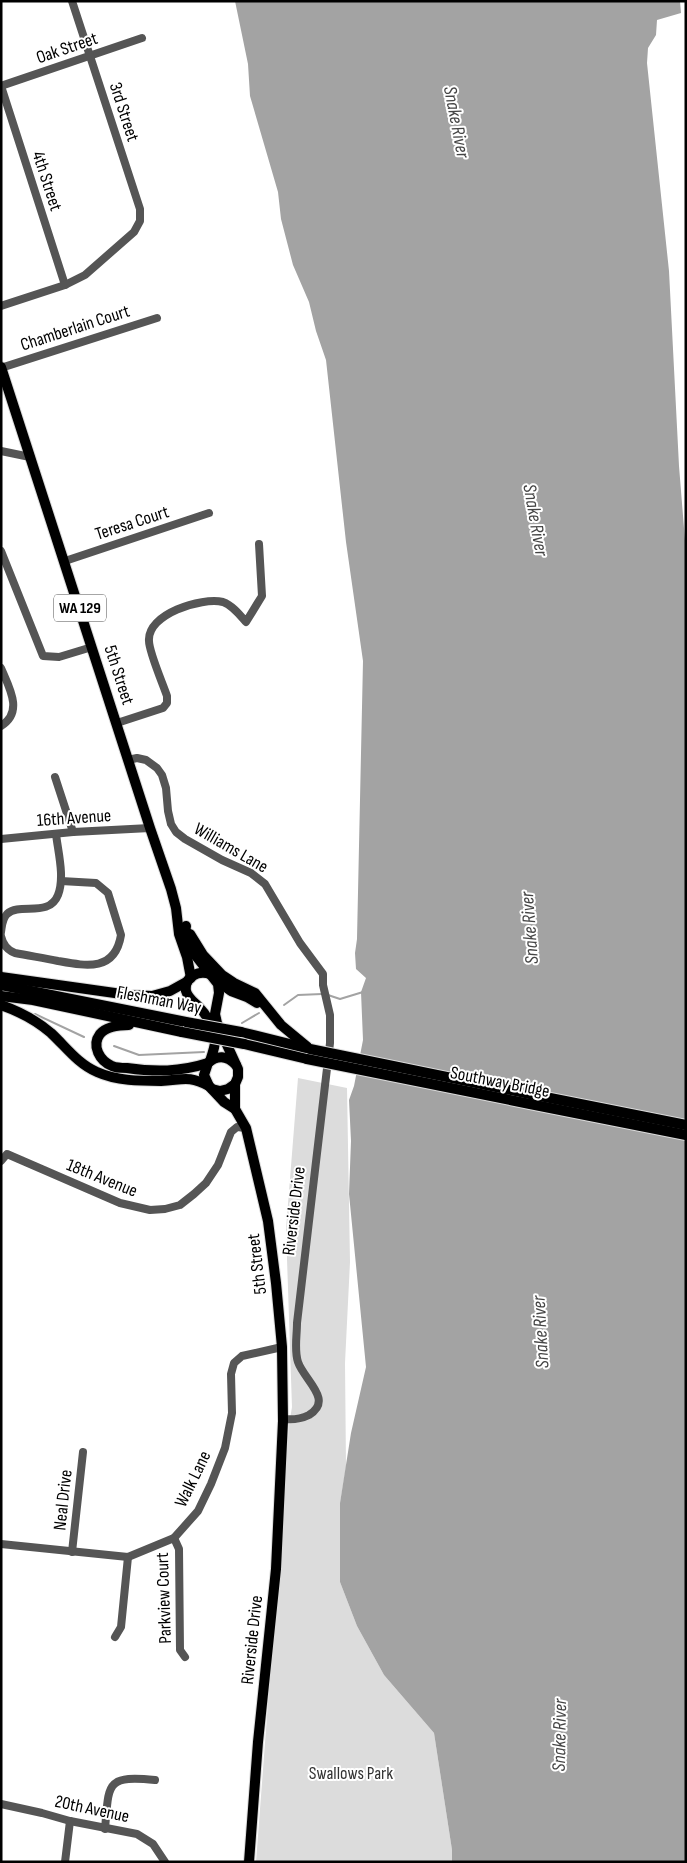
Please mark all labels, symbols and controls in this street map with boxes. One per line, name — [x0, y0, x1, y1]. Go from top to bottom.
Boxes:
street label: Oak Street — [34, 28, 101, 68]
street label: 3rd Street — [105, 80, 144, 145]
water label: Snake River — [438, 84, 474, 160]
street label: 4th Street — [28, 148, 67, 214]
street label: Chamberlain Court — [18, 300, 133, 356]
water label: Snake River — [517, 482, 553, 558]
street label: Teresa Court — [93, 501, 172, 545]
road number: WA 129 — [54, 594, 106, 622]
street label: 5th Street — [100, 643, 139, 708]
street label: 16th Avenue — [36, 805, 112, 831]
street label: Williams Lane — [190, 818, 272, 878]
water label: Snake River — [516, 890, 544, 965]
street label: Fleshman Way — [115, 982, 203, 1018]
street label: Southway Bridge — [449, 1062, 551, 1102]
street label: 18th Avenue — [64, 1154, 140, 1202]
street label: Riverside Drive — [278, 1165, 310, 1257]
street label: 5th Street — [243, 1232, 271, 1296]
water label: Snake River — [528, 1294, 554, 1369]
street label: Walk Lane — [170, 1448, 216, 1510]
street label: Neal Drive — [49, 1469, 77, 1531]
street label: Parkview Court — [152, 1552, 176, 1644]
street label: Riverside Drive — [237, 1594, 267, 1686]
water label: Snake River — [548, 1698, 572, 1771]
park label: Swallows Park — [309, 1763, 393, 1784]
street label: 20th Avenue — [53, 1791, 131, 1827]

